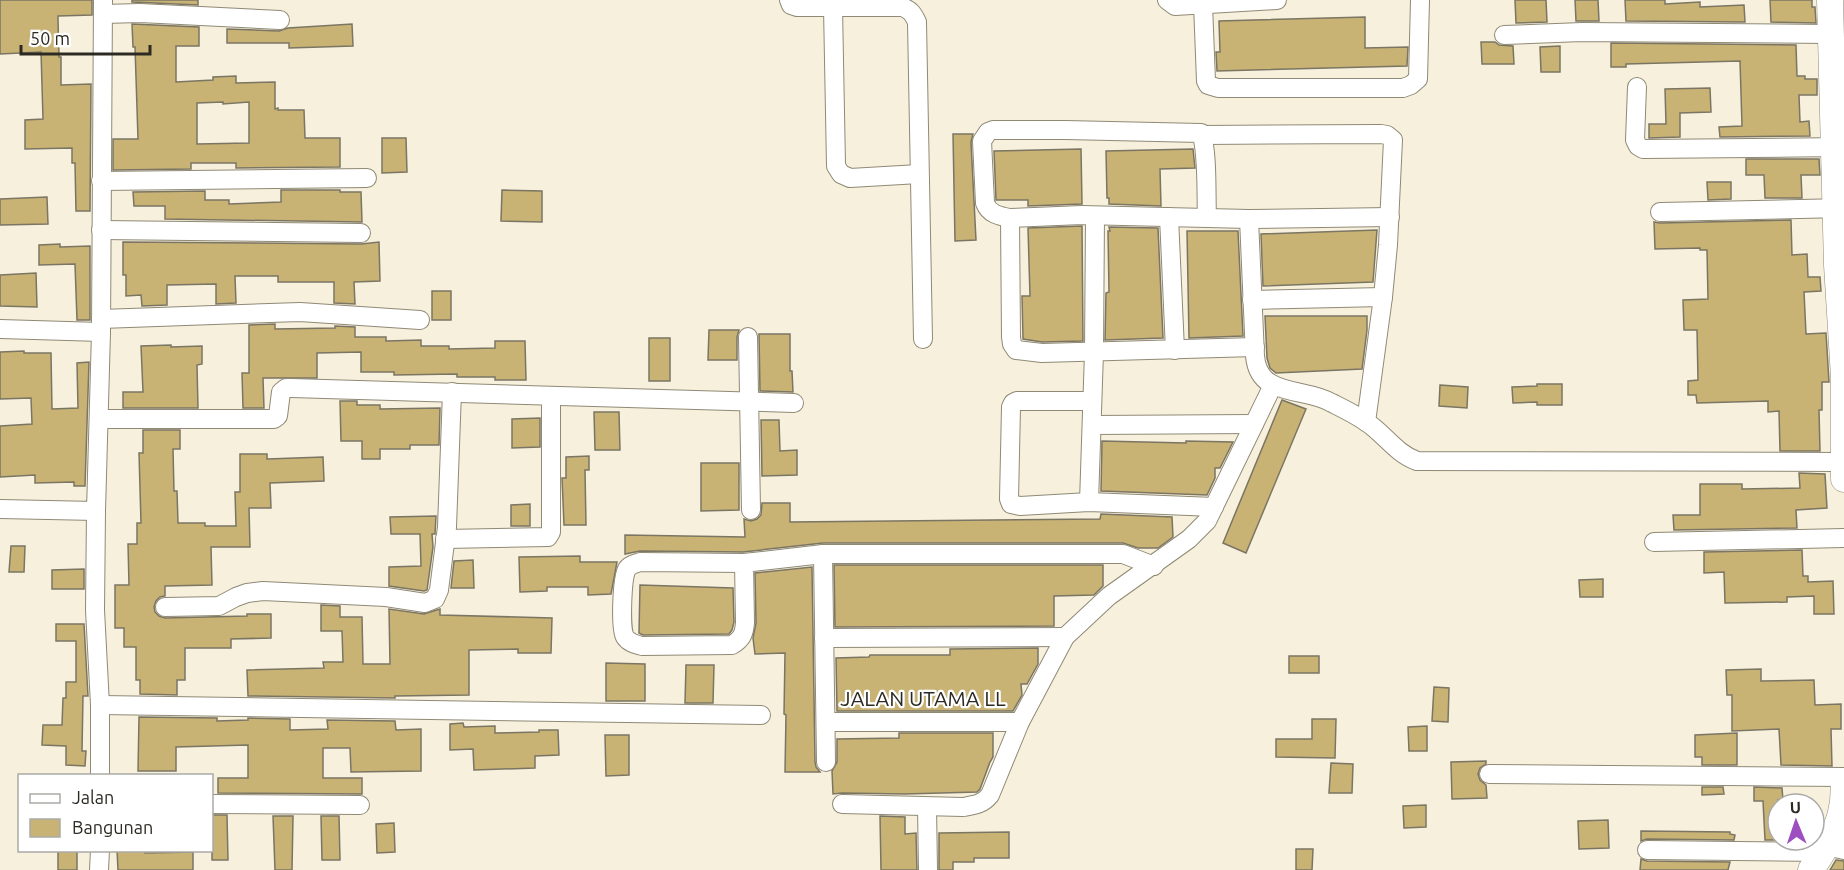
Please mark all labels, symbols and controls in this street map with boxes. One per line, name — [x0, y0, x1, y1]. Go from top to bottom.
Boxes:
scale bar — [21, 18, 150, 56]
text: 50 m — [30, 28, 70, 48]
street label: JALAN UTAMA LL — [840, 686, 1006, 710]
legend — [18, 774, 213, 852]
text: Jalan — [72, 787, 114, 807]
north arrow — [1766, 792, 1826, 852]
text: U — [1790, 798, 1801, 816]
text: Bangunan — [72, 817, 153, 837]

